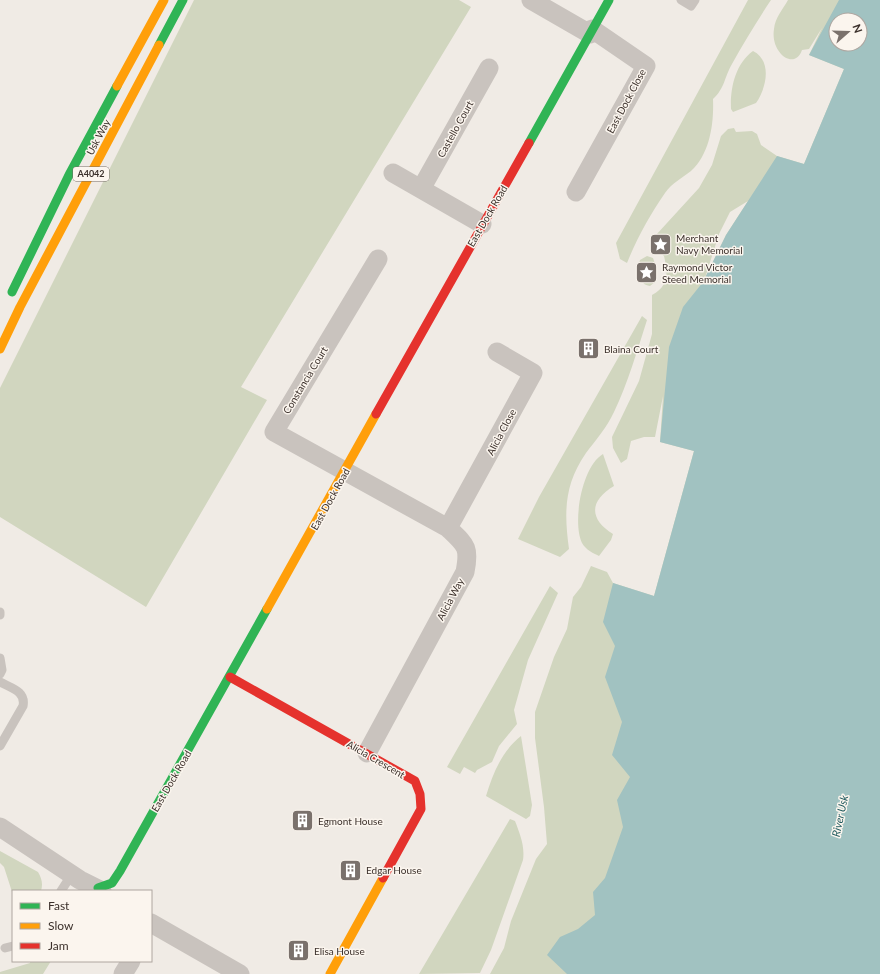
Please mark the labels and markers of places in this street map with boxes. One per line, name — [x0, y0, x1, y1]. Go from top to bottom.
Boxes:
place icon: Merchant Navy Memorial — [648, 231, 674, 257]
place label: Merchant Navy Memorial — [676, 232, 743, 256]
place icon: Raymond Victor Steed Memorial — [634, 260, 660, 286]
place label: Raymond Victor Steed Memorial — [662, 261, 733, 285]
building icon: Blaina Court — [576, 336, 602, 362]
place label: Blaina Court — [604, 343, 659, 355]
building icon: Egmont House — [290, 808, 316, 834]
place label: Egmont House — [318, 815, 383, 827]
building icon: Edgar House — [338, 857, 364, 883]
place label: Edgar House — [366, 864, 422, 876]
building icon: Elisa House — [286, 938, 312, 964]
place label: Elisa House — [314, 945, 365, 957]

